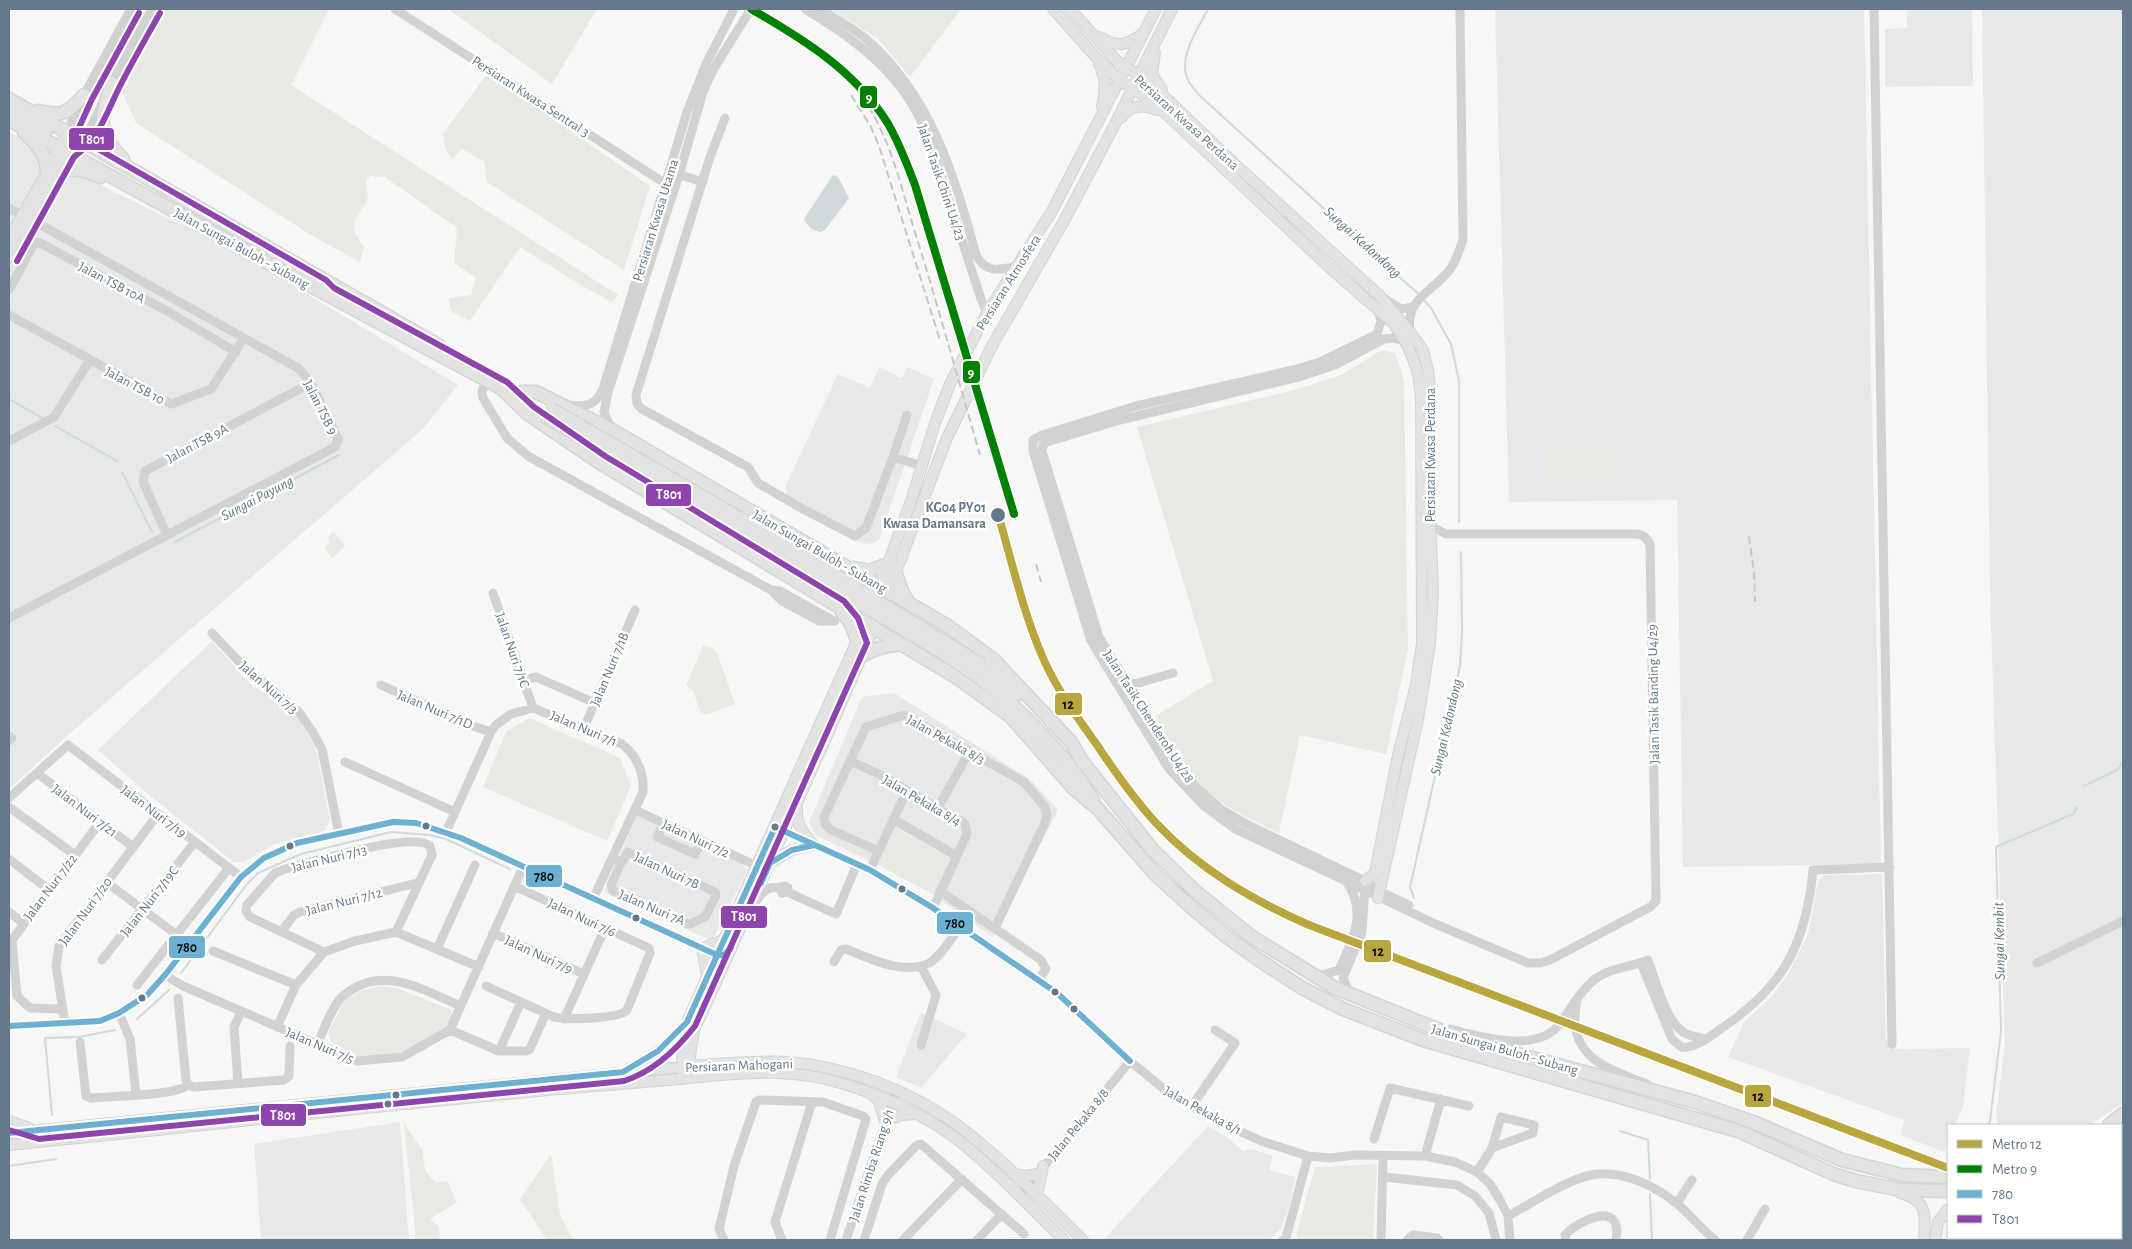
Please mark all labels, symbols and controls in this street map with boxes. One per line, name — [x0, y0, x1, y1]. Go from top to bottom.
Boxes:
street label: Persiaran Kwasa Sentral 3 — [469, 54, 592, 140]
street label: Persiaran Kwasa Perdana — [1132, 72, 1241, 173]
line badge: 9 — [859, 85, 878, 109]
text: 9 — [866, 91, 873, 105]
street label: Jalan Tasik Chini U4/23 — [915, 122, 968, 243]
line badge: T801 — [68, 127, 115, 151]
text: T801 — [79, 133, 105, 147]
street label: Persiaran Kwasa Utama — [631, 157, 681, 283]
water label: Sungai Kedondong — [1321, 204, 1404, 281]
street label: Jalan Sungai Buloh - Subang — [172, 206, 312, 292]
street label: Persiaran Atmosfera — [974, 232, 1044, 333]
street label: Jalan TSB 10A — [76, 260, 147, 306]
line badge: 9 — [962, 360, 981, 384]
street label: Jalan TSB 10 — [102, 364, 167, 407]
text: 9 — [968, 366, 975, 380]
street label: Jalan TSB 9 — [300, 378, 340, 437]
street label: Persiaran Kwasa Perdana — [1424, 387, 1438, 522]
street label: Jalan TSB 9A — [164, 422, 231, 466]
water label: Sungai Payung — [219, 473, 296, 524]
line badge: T801 — [645, 483, 692, 507]
text: T801 — [656, 488, 682, 502]
place label: KG04 PY01 Kwasa Damansara — [883, 501, 986, 531]
marker: KG04 PY01 Kwasa Damansara — [989, 506, 1007, 524]
street label: Jalan Sungai Buloh - Subang — [750, 508, 889, 596]
street label: Jalan Nuri 7/1C — [493, 611, 531, 690]
street label: Jalan Tasik Banding U4/29 — [1646, 624, 1662, 764]
street label: Jalan Nuri 7/1B — [588, 630, 632, 708]
street label: Jalan Tasik Chenderoh U4/28 — [1100, 648, 1196, 785]
street label: Jalan Nuri 7/3 — [237, 659, 300, 717]
water label: Sungai Kedondong — [1428, 677, 1465, 777]
street label: Jalan Nuri 7/1D — [395, 688, 474, 732]
line badge: 12 — [1054, 692, 1083, 716]
text: 12 — [1062, 698, 1074, 712]
street label: Jalan Nuri 7/1 — [548, 709, 619, 749]
street label: Jalan Pekaka 8/3 — [904, 713, 987, 767]
street label: Jalan Pekaka 8/4 — [880, 773, 963, 829]
street label: Jalan Nuri 7/21 — [49, 782, 120, 840]
street label: Jalan Nuri 7/19 — [118, 783, 189, 841]
street label: Jalan Nuri 7/2 — [660, 817, 731, 861]
unlabelled marker — [421, 821, 431, 831]
unlabelled marker — [770, 822, 780, 832]
unlabelled marker — [285, 841, 295, 851]
street label: Jalan Nuri 7/13 — [290, 843, 368, 875]
street label: Jalan Nuri 7B — [632, 850, 701, 892]
street label: Jalan Nuri 7/22 — [21, 852, 80, 923]
street label: Jalan Nuri 7/19C — [118, 864, 181, 939]
line badge: 780 — [525, 864, 563, 888]
text: 780 — [534, 870, 554, 884]
street label: Jalan Nuri 7/20 — [57, 875, 115, 948]
unlabelled marker — [897, 884, 907, 894]
street label: Jalan Nuri 7/12 — [305, 886, 384, 918]
street label: Jalan Nuri 7A — [616, 888, 687, 928]
street label: Jalan Nuri 7/6 — [546, 896, 618, 940]
water label: Sungai Kembit — [1991, 902, 2008, 980]
line badge: T801 — [720, 905, 768, 929]
text: T801 — [731, 910, 757, 924]
line badge: 780 — [936, 911, 974, 935]
unlabelled marker — [631, 913, 641, 923]
text: 780 — [945, 917, 965, 931]
street label: Jalan Nuri 7/9 — [503, 933, 575, 977]
line badge: 780 — [168, 935, 206, 959]
line badge: 12 — [1363, 939, 1392, 963]
text: 780 — [177, 941, 197, 955]
text: 12 — [1372, 945, 1384, 959]
unlabelled marker — [1050, 987, 1060, 997]
unlabelled marker — [137, 993, 147, 1003]
unlabelled marker — [1069, 1004, 1079, 1014]
street label: Jalan Sungai Buloh - Subang — [1430, 1022, 1580, 1078]
street label: Jalan Nuri 7/5 — [284, 1025, 356, 1067]
street label: Persiaran Mahogani — [685, 1057, 793, 1075]
street label: Jalan Pekaka 8/1 — [1162, 1084, 1243, 1138]
line badge: 12 — [1744, 1084, 1772, 1108]
street label: Jalan Pekaka 8/8 — [1046, 1086, 1112, 1163]
unlabelled marker — [391, 1090, 401, 1100]
text: 12 — [1752, 1090, 1764, 1104]
unlabelled marker — [383, 1099, 393, 1109]
line badge: T801 — [260, 1103, 307, 1127]
street label: Jalan Rimba Riang 9/1 — [847, 1107, 897, 1223]
text: T801 — [270, 1109, 296, 1123]
legend — [1947, 1124, 2122, 1239]
text: Metro 12 — [1992, 1137, 2042, 1152]
text: Metro 9 — [1992, 1162, 2037, 1177]
text: 780 — [1992, 1187, 2013, 1202]
text: T801 — [1992, 1212, 2020, 1227]

